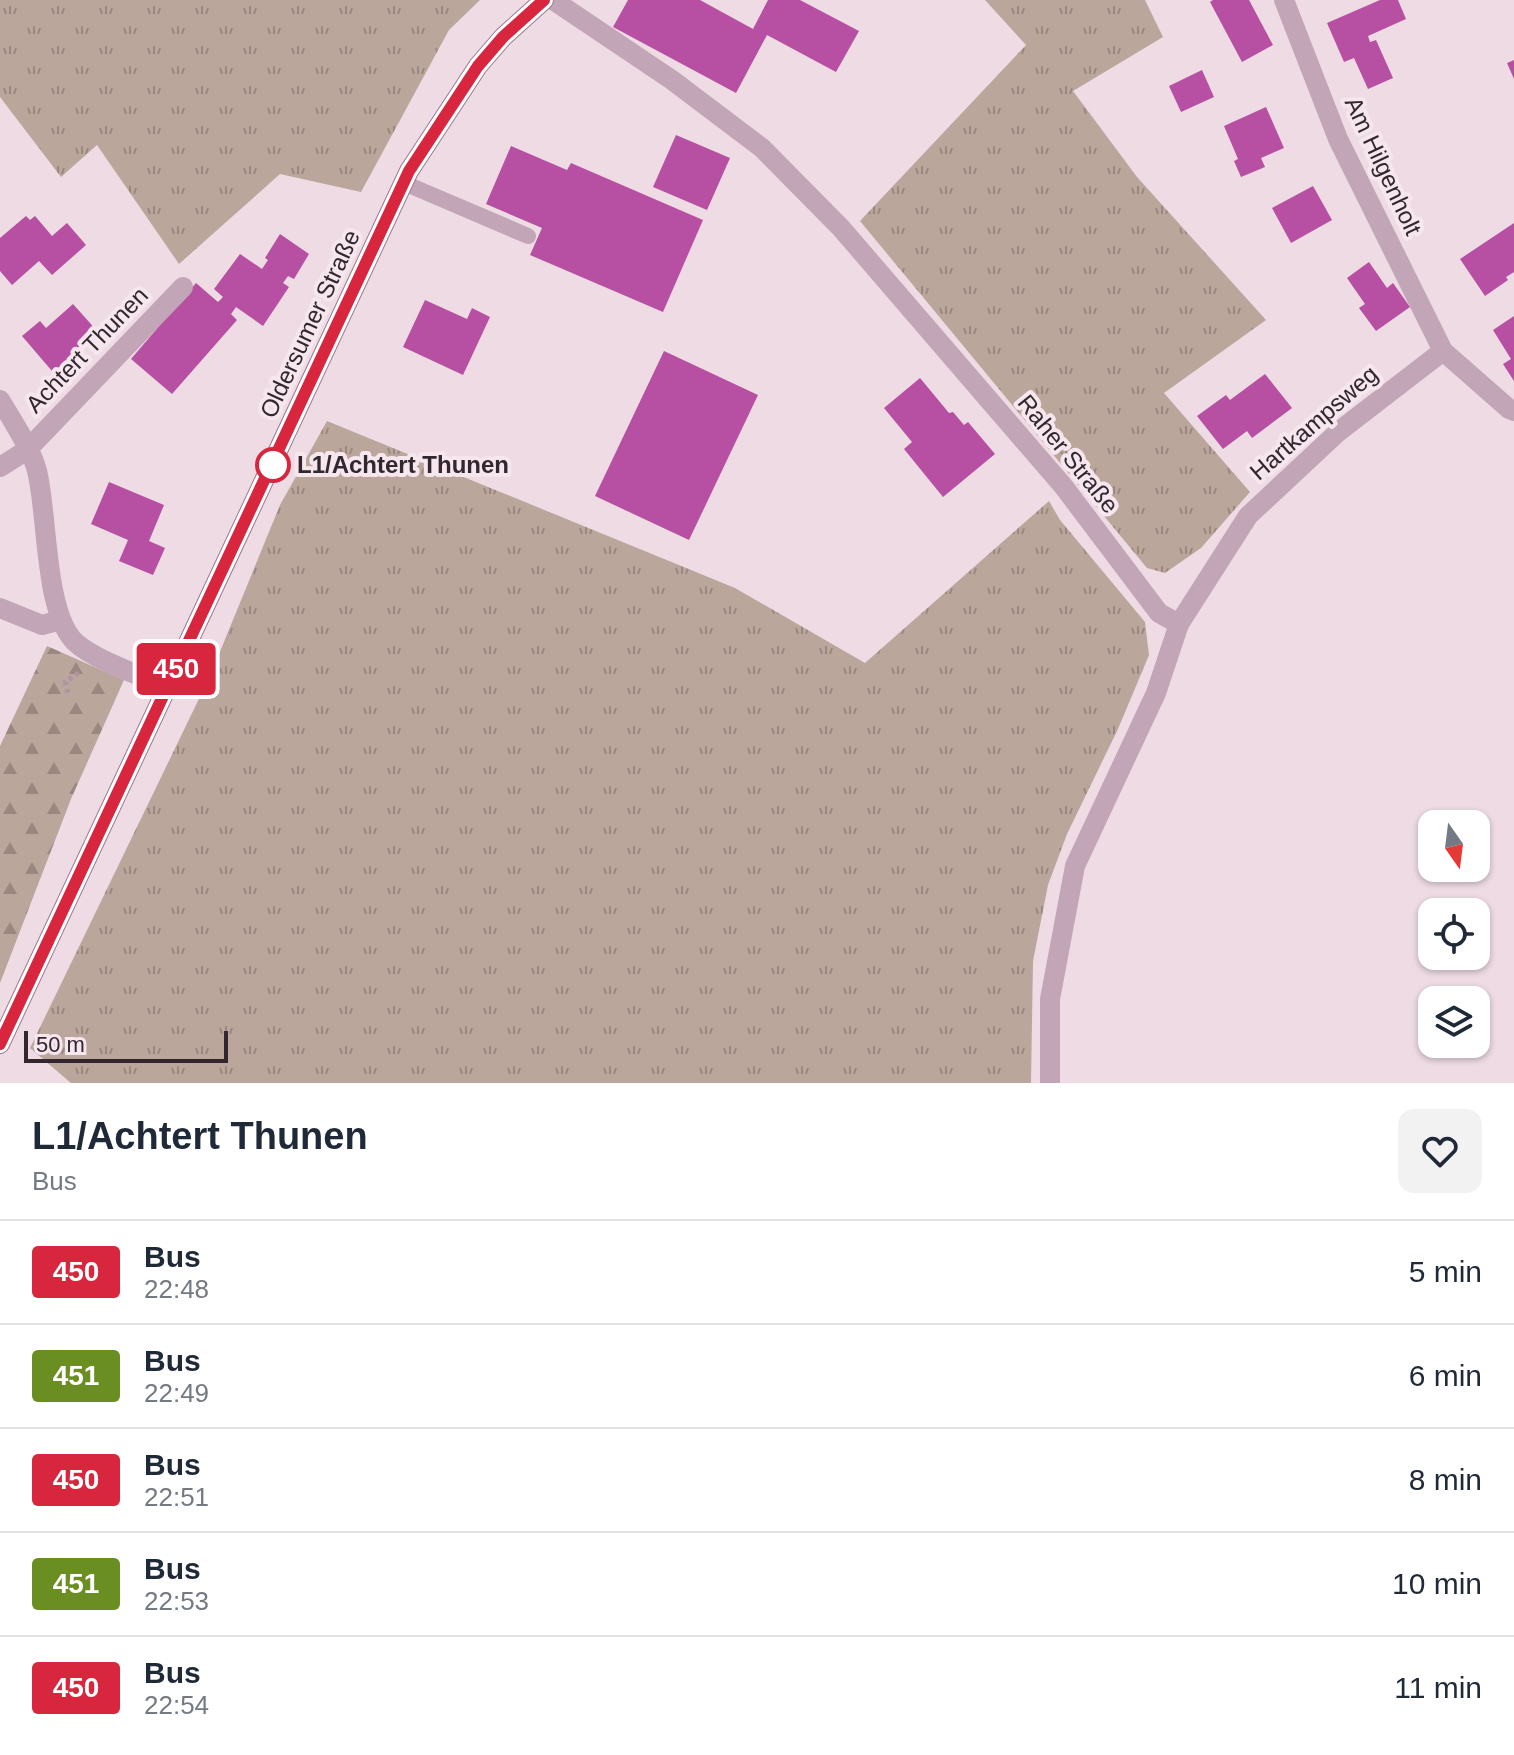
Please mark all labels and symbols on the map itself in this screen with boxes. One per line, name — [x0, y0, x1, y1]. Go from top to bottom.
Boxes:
street label: Am Hilgenholt — [1340, 92, 1427, 239]
street label: Oldersumer Straße — [254, 226, 365, 422]
street label: Achtert Thunen — [20, 281, 153, 418]
street label: Hartkampsweg — [1244, 360, 1383, 485]
street label: Raher Straße — [1013, 389, 1124, 518]
marker: L1/Achtert Thunen — [256, 448, 290, 482]
place label: L1/Achtert Thunen — [297, 451, 509, 478]
line badge: 450 — [130, 643, 222, 695]
north arrow — [1418, 810, 1490, 882]
scale bar — [24, 1027, 228, 1063]

